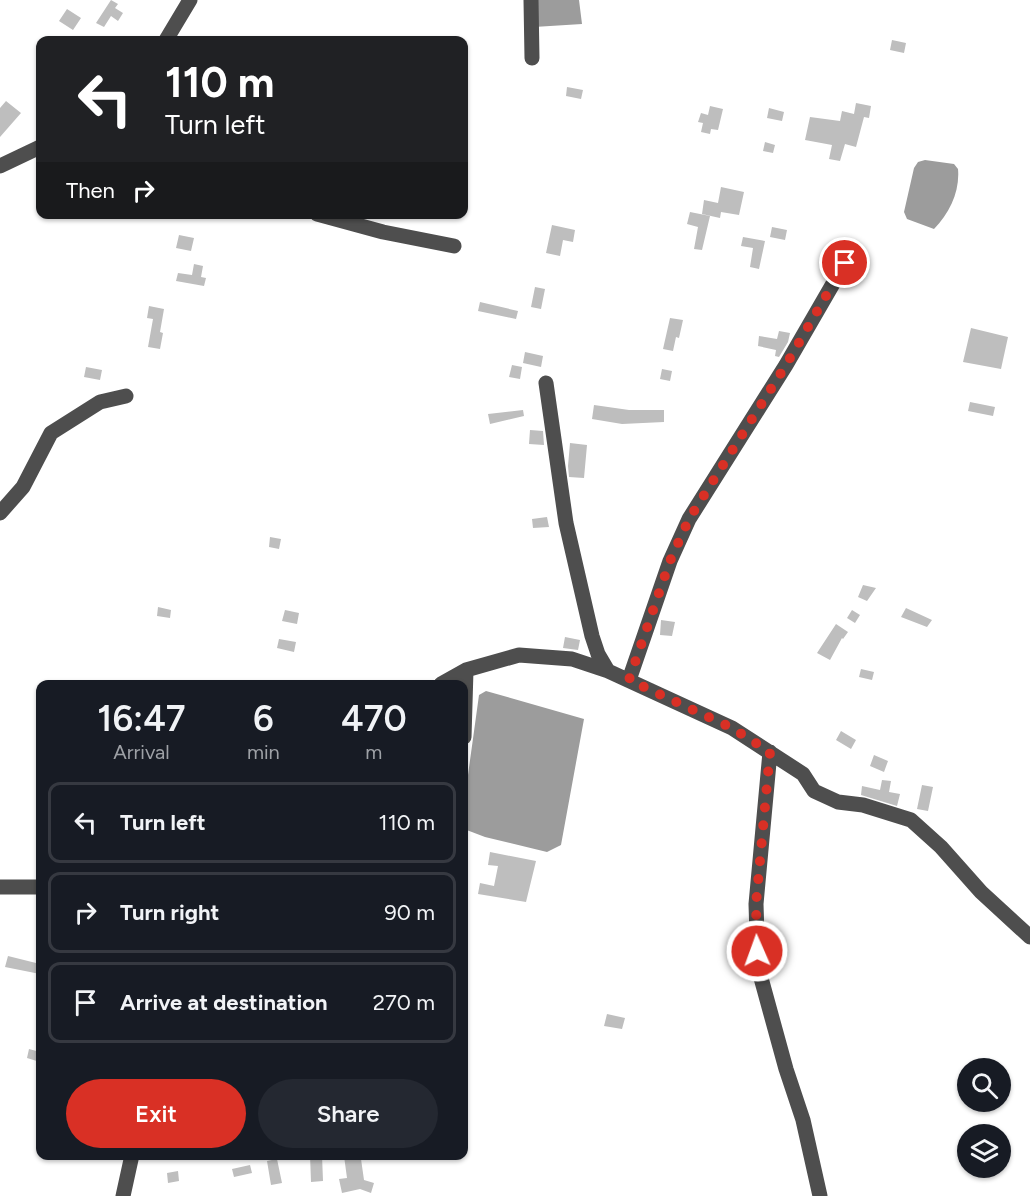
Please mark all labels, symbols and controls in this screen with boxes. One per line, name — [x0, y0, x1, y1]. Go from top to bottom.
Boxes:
text: 110 m — [165, 57, 274, 108]
icon: left — [66, 60, 144, 138]
text: Turn left — [165, 108, 265, 141]
icon: right — [127, 174, 160, 207]
text: Then — [66, 177, 115, 204]
pin — [819, 237, 870, 288]
icon: arrive — [828, 246, 861, 279]
text: 16:47 — [97, 697, 186, 740]
text: 6 — [253, 697, 274, 740]
text: 470 — [341, 697, 407, 740]
text: Arrival — [113, 740, 170, 764]
text: min — [247, 740, 280, 764]
text: m — [365, 740, 382, 764]
icon: left — [69, 806, 102, 839]
text: Turn left — [120, 809, 206, 836]
text: 110 m — [379, 809, 435, 836]
icon: right — [69, 896, 102, 929]
text: Turn right — [120, 899, 219, 926]
text: 90 m — [384, 899, 435, 926]
position arrow — [725, 919, 789, 983]
icon: arrive — [69, 986, 102, 1019]
text: Arrive at destination — [120, 989, 328, 1016]
text: 270 m — [373, 989, 435, 1016]
map controls — [957, 1058, 1011, 1178]
button: search — [957, 1058, 1011, 1112]
button: Exit — [66, 1079, 246, 1148]
button: Share — [258, 1079, 438, 1148]
button: layers — [957, 1124, 1011, 1178]

